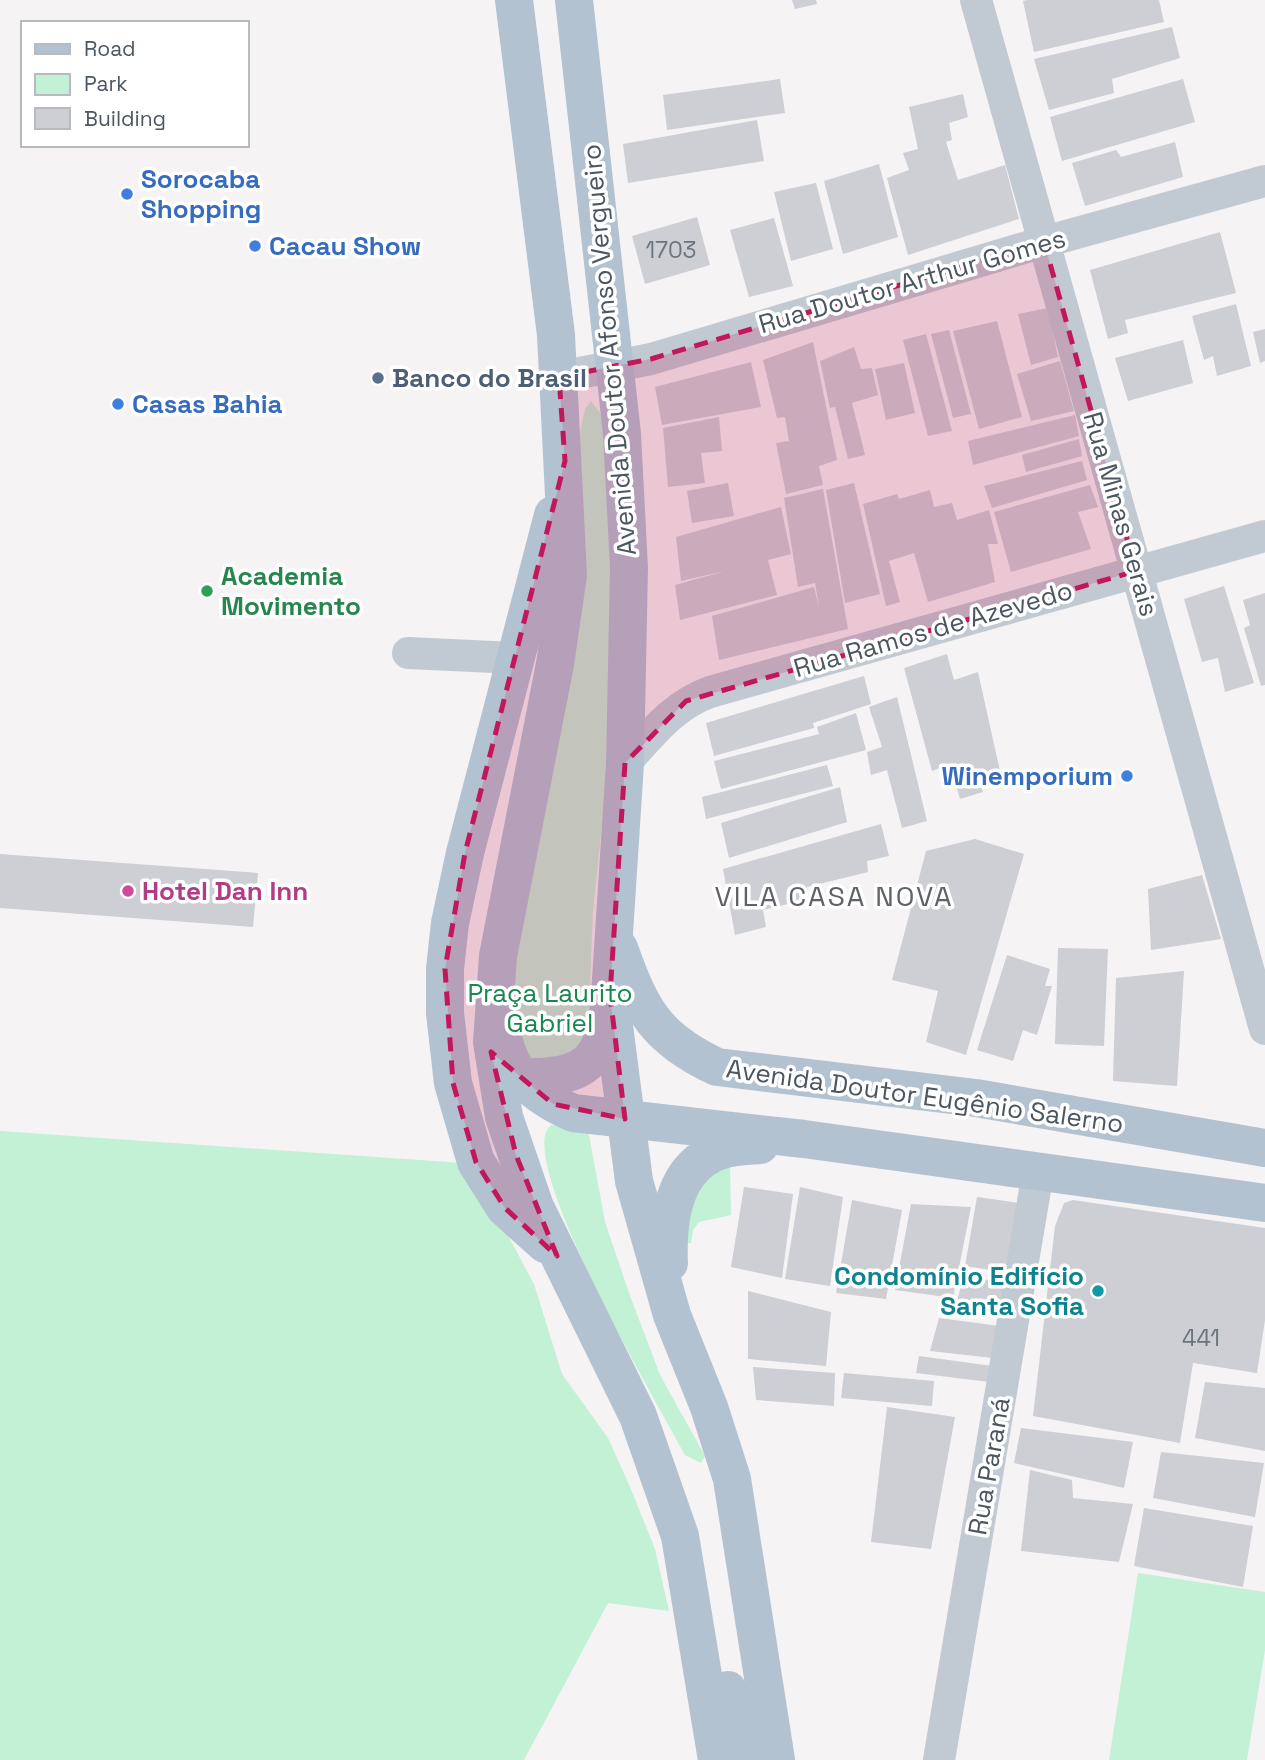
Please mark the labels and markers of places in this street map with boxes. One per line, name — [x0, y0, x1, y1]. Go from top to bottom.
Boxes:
place label: Sorocaba Shopping — [141, 162, 261, 226]
marker: Sorocaba Shopping — [119, 186, 135, 202]
place label: Cacau Show — [269, 229, 421, 263]
marker: Cacau Show — [247, 238, 263, 254]
place label: Banco do Brasil — [392, 361, 587, 395]
marker: Banco do Brasil — [370, 370, 386, 386]
place label: Casas Bahia — [132, 387, 283, 421]
marker: Casas Bahia — [110, 396, 126, 412]
place label: Academia Movimento — [221, 559, 361, 623]
marker: Academia Movimento — [199, 583, 215, 599]
place label: Winemporium — [942, 759, 1113, 793]
marker: Winemporium — [1119, 768, 1135, 784]
place label: Hotel Dan Inn — [142, 874, 308, 908]
marker: Hotel Dan Inn — [120, 883, 136, 899]
place label: Condomínio Edifício Santa Sofia — [834, 1259, 1084, 1323]
marker: Condomínio Edifício Santa Sofia — [1090, 1283, 1106, 1299]

